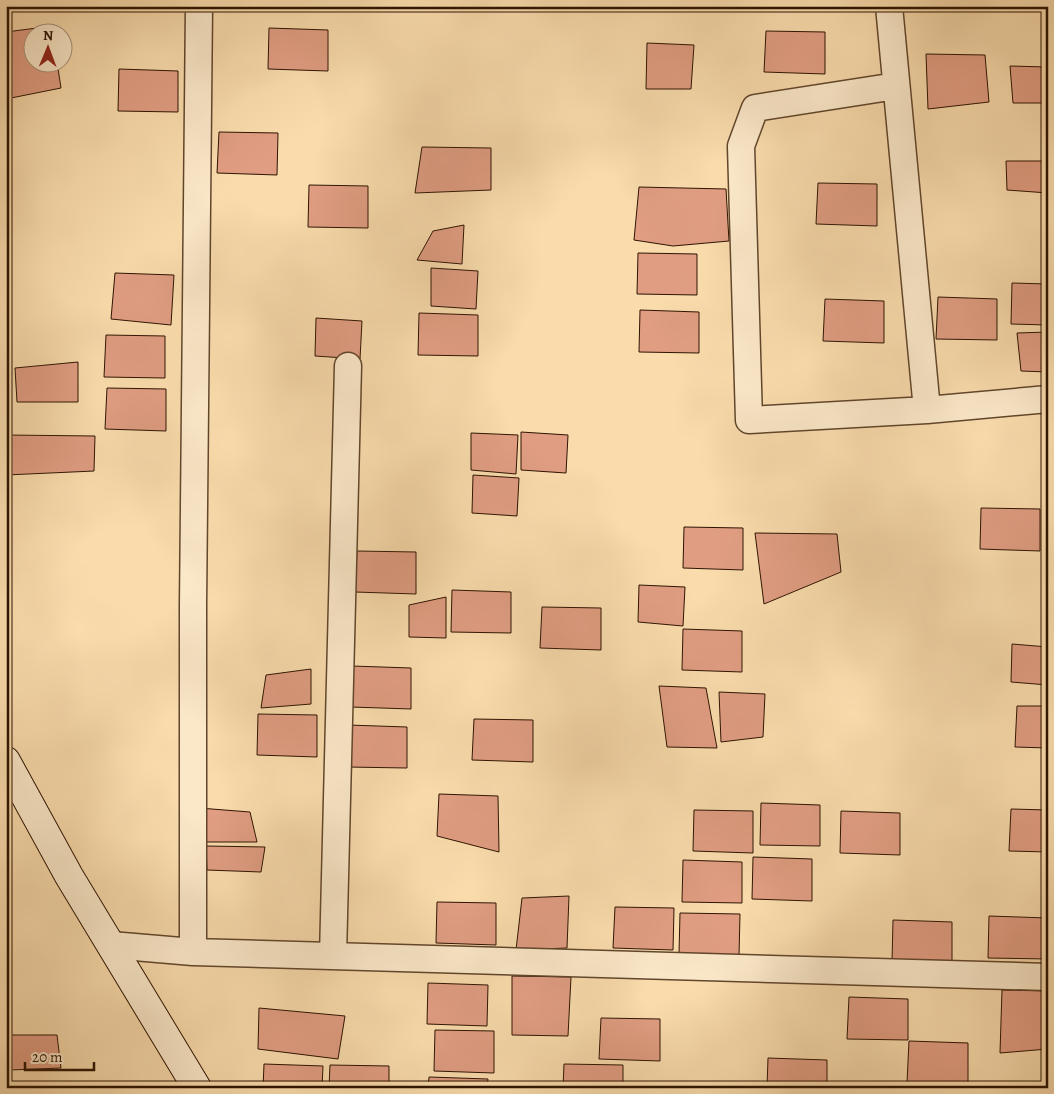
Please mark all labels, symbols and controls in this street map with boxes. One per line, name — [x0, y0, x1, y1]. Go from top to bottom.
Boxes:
north arrow — [22, 22, 72, 72]
text: N — [43, 26, 53, 45]
scale bar — [25, 1039, 94, 1071]
text: 20 m — [32, 1047, 63, 1067]

